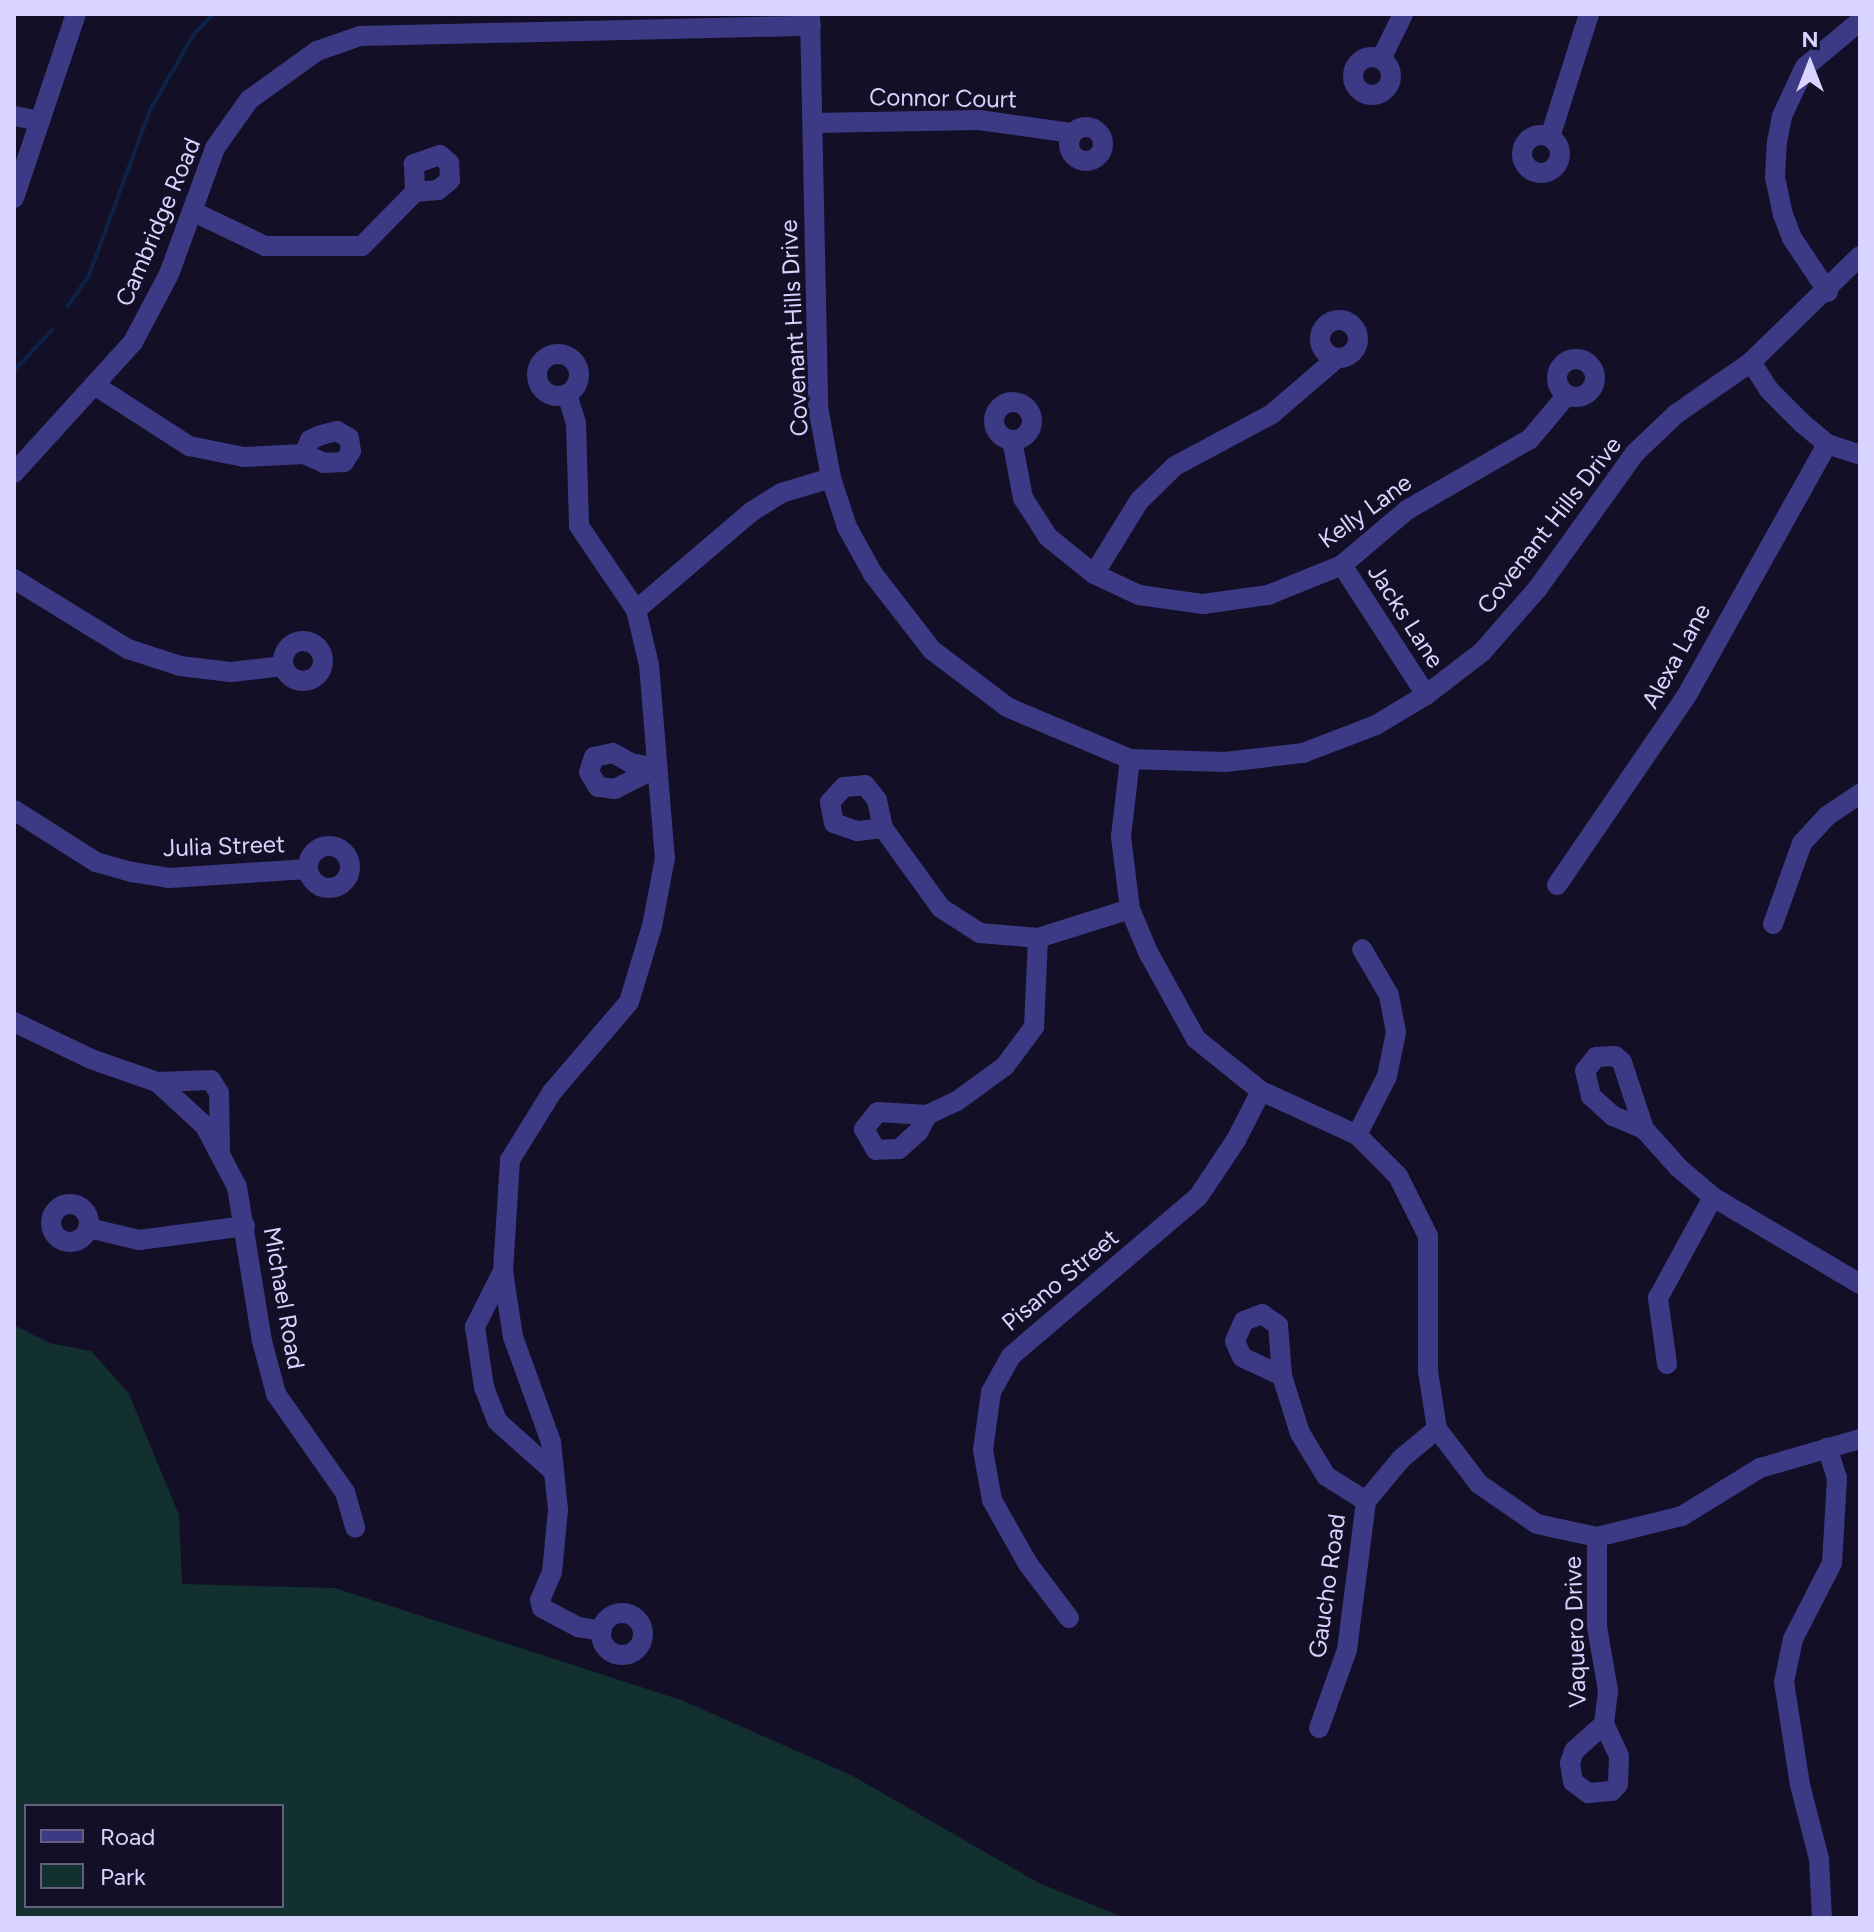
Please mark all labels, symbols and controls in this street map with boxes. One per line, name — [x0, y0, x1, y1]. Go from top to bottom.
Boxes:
north arrow — [1770, 24, 1850, 104]
text: N — [1801, 26, 1819, 53]
street label: Connor Court — [869, 82, 1017, 114]
street label: Cambridge Road — [110, 133, 206, 311]
street label: Covenant Hills Drive — [774, 219, 814, 437]
street label: Covenant Hills Drive — [1471, 431, 1627, 619]
street label: Kelly Lane — [1313, 468, 1417, 554]
street label: Jacks Lane — [1362, 559, 1450, 673]
street label: Alexa Lane — [1635, 599, 1717, 713]
street label: Julia Street — [163, 829, 285, 863]
street label: Pisano Street — [996, 1223, 1124, 1337]
street label: Michael Road — [257, 1225, 311, 1371]
street label: Gaucho Road — [1303, 1512, 1351, 1660]
street label: Vaquero Drive — [1558, 1556, 1592, 1708]
legend — [24, 1804, 284, 1908]
text: Road — [100, 1822, 155, 1851]
text: Park — [100, 1862, 146, 1891]

